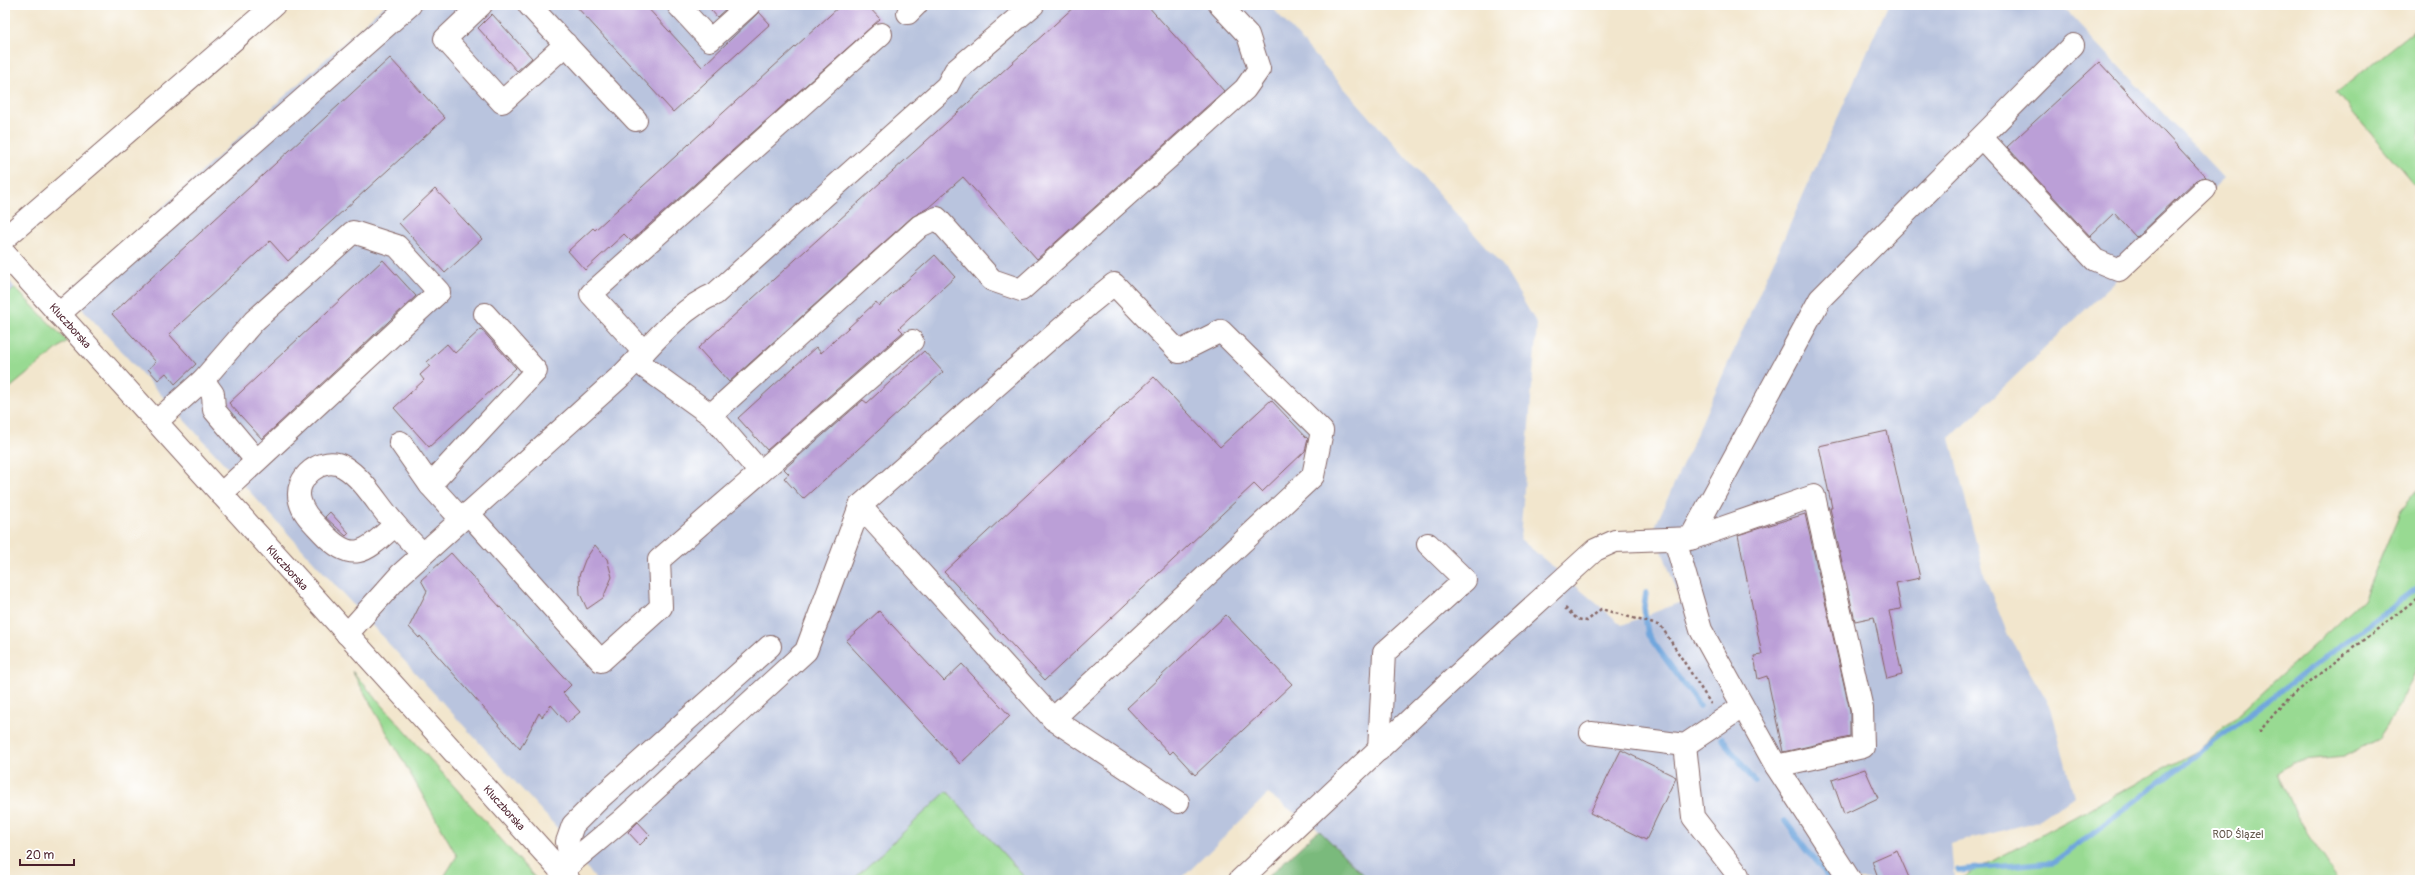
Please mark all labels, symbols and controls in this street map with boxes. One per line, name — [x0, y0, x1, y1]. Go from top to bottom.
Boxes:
street label: Kluczborska — [46, 301, 94, 351]
street label: Kluczborska — [263, 543, 311, 593]
street label: Kluczborska — [480, 783, 528, 833]
park label: ROD Ślązel — [2212, 828, 2264, 841]
scale bar — [20, 841, 74, 867]
text: 20 m — [26, 848, 55, 863]

